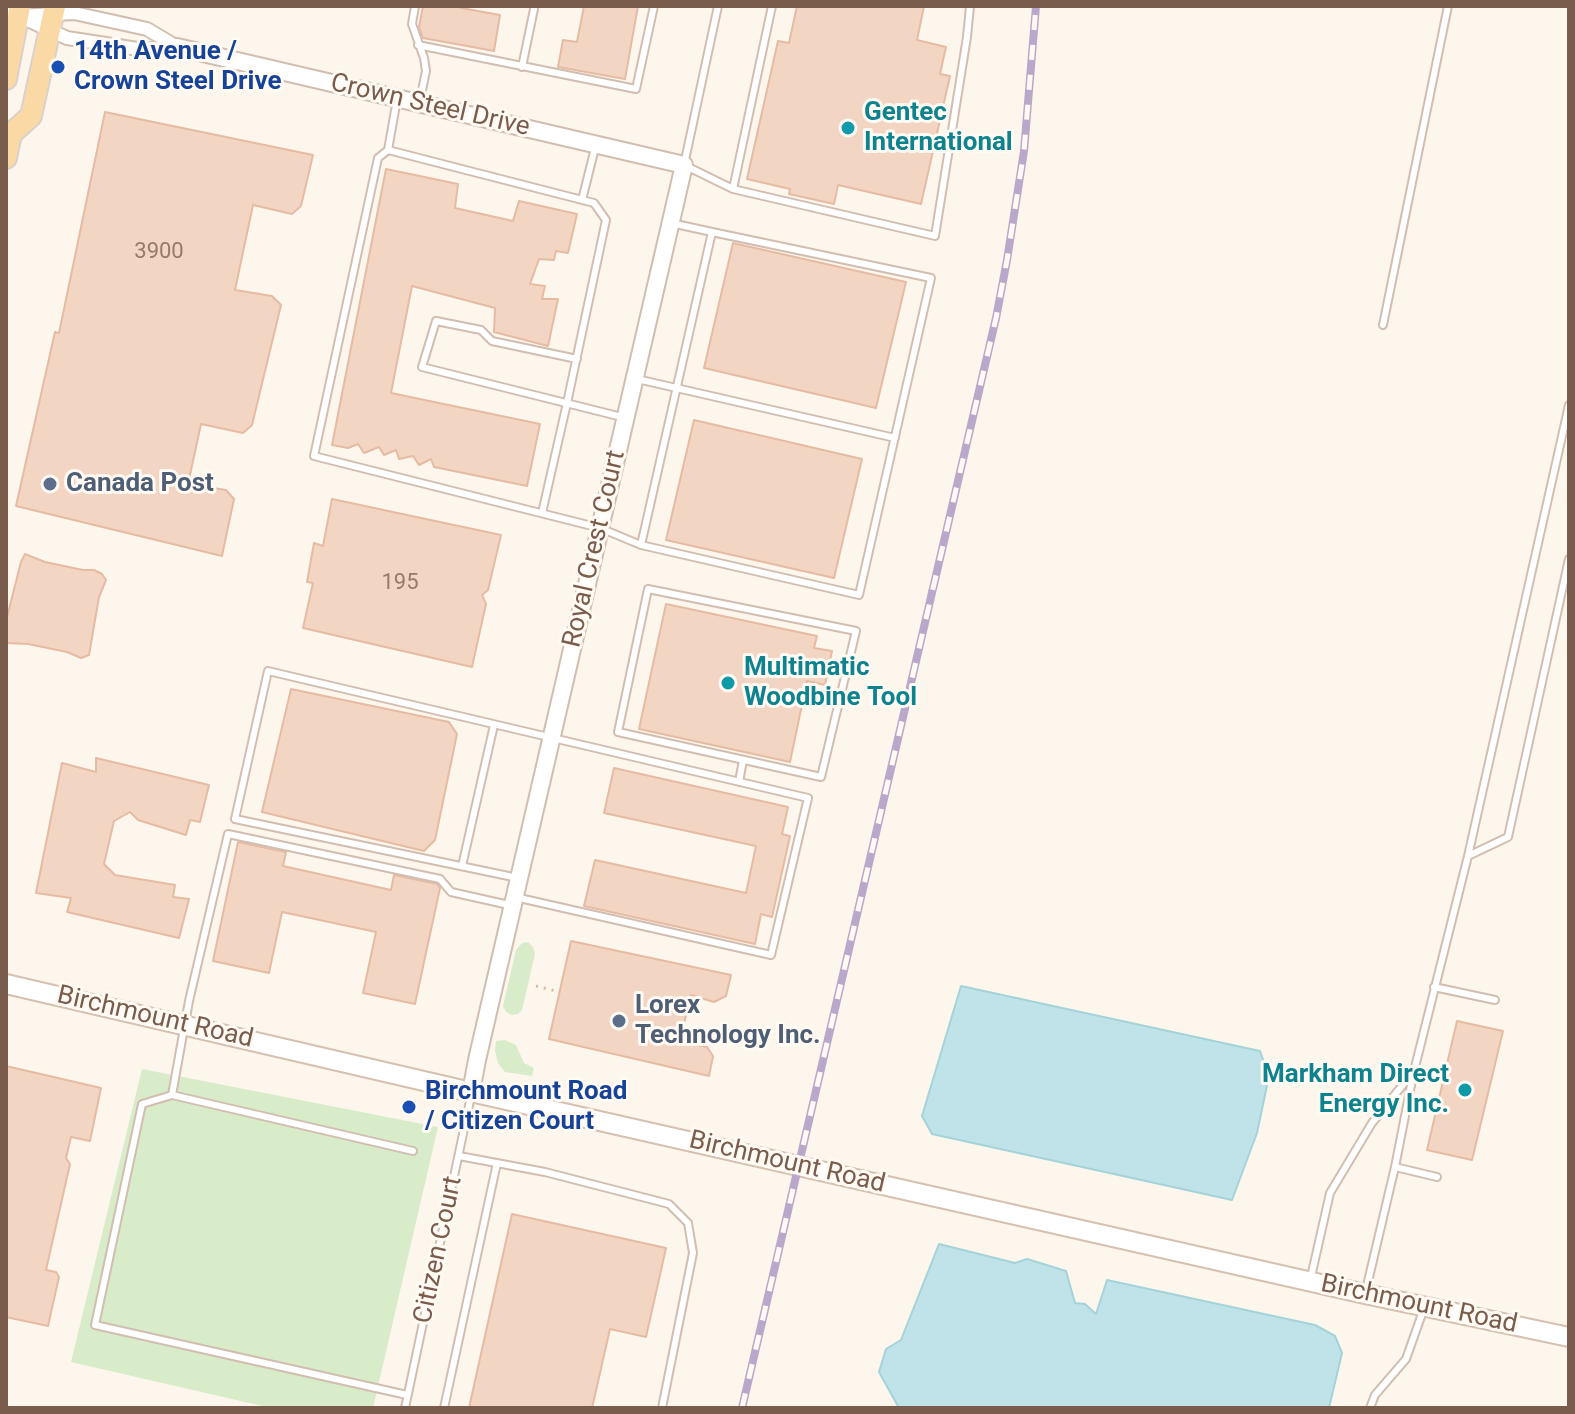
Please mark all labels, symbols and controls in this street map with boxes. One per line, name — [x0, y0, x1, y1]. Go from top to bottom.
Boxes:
place label: 14th Avenue / Crown Steel Drive — [74, 36, 282, 98]
marker: 14th Avenue / Crown Steel Drive — [49, 58, 67, 76]
street label: Crown Steel Drive — [327, 68, 533, 144]
place label: Gentec International — [864, 97, 1013, 158]
marker: Gentec International — [839, 119, 857, 137]
house number: 3900 — [134, 239, 184, 265]
street label: Royal Crest Court — [557, 447, 633, 651]
place label: Canada Post — [66, 468, 214, 500]
marker: Canada Post — [41, 475, 59, 493]
house number: 195 — [381, 570, 419, 596]
place label: Multimatic Woodbine Tool — [744, 652, 917, 714]
marker: Multimatic Woodbine Tool — [719, 674, 737, 692]
street label: Birchmount Road — [54, 980, 256, 1056]
place label: Lorex Technology Inc. — [635, 990, 821, 1052]
marker: Lorex Technology Inc. — [610, 1012, 628, 1030]
place label: Markham Direct Energy Inc. — [1262, 1059, 1449, 1120]
place label: Birchmount Road / Citizen Court — [425, 1076, 627, 1138]
marker: Markham Direct Energy Inc. — [1456, 1081, 1474, 1099]
marker: Birchmount Road / Citizen Court — [400, 1098, 418, 1116]
street label: Birchmount Road — [686, 1125, 888, 1201]
street label: Citizen Court — [408, 1174, 470, 1326]
street label: Birchmount Road — [1318, 1269, 1520, 1341]

